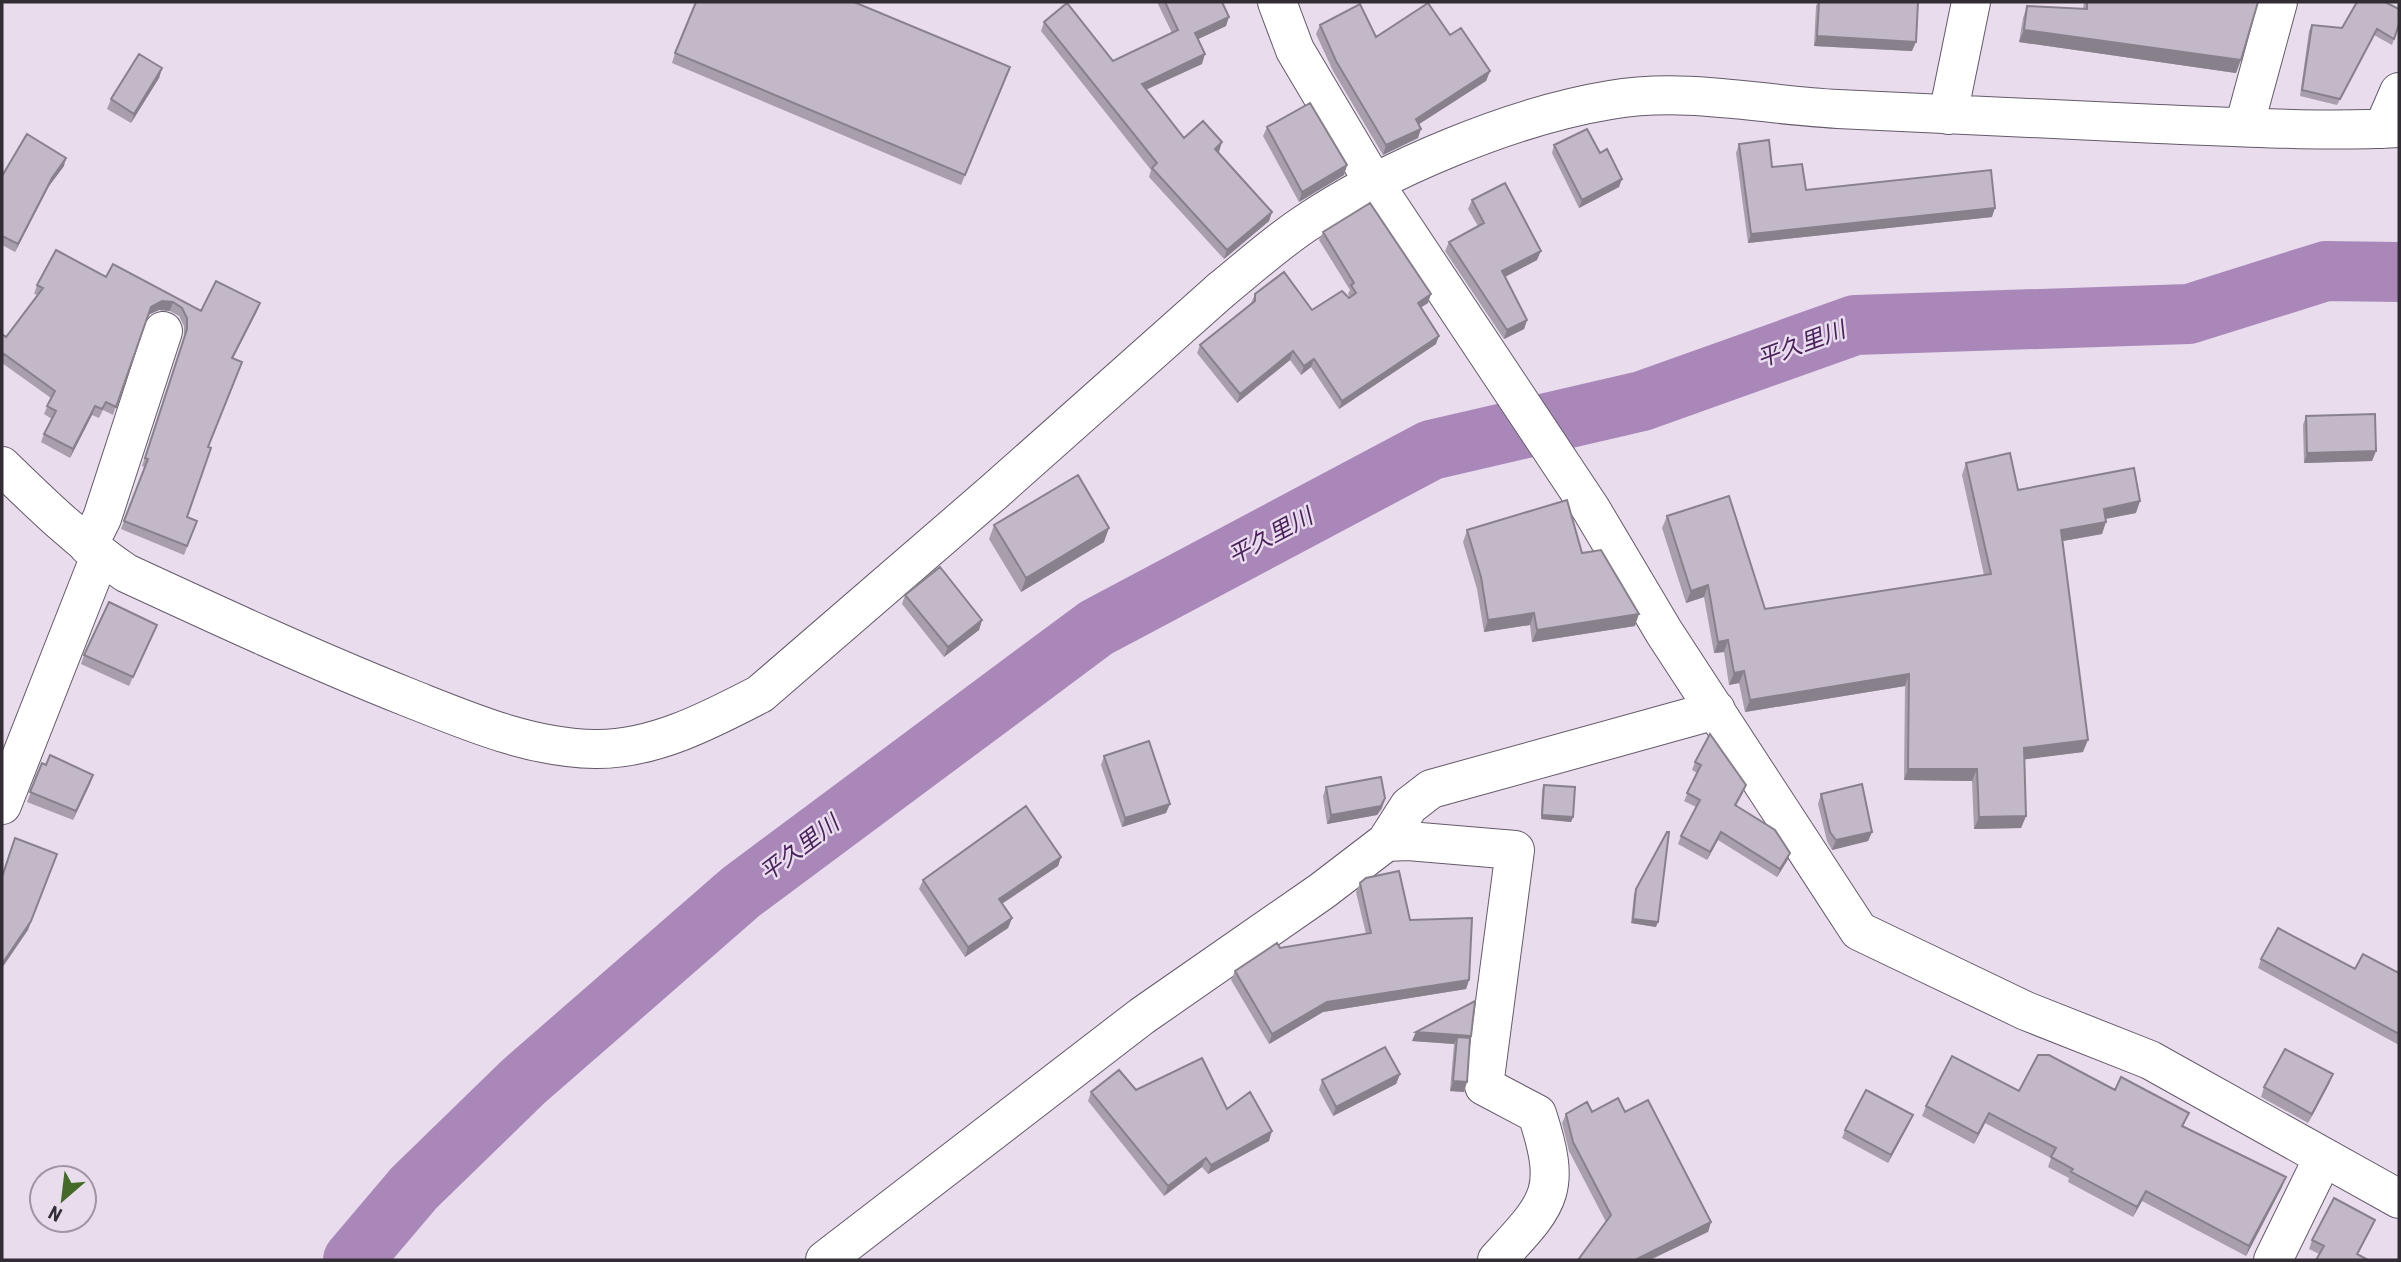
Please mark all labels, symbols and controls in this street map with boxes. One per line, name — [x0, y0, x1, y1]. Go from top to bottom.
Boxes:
water label: 平久里川 — [1753, 315, 1852, 373]
water label: 平久里川 — [1223, 502, 1320, 570]
water label: 平久里川 — [754, 808, 847, 887]
north arrow — [28, 1164, 98, 1234]
text: N — [45, 1201, 66, 1226]

